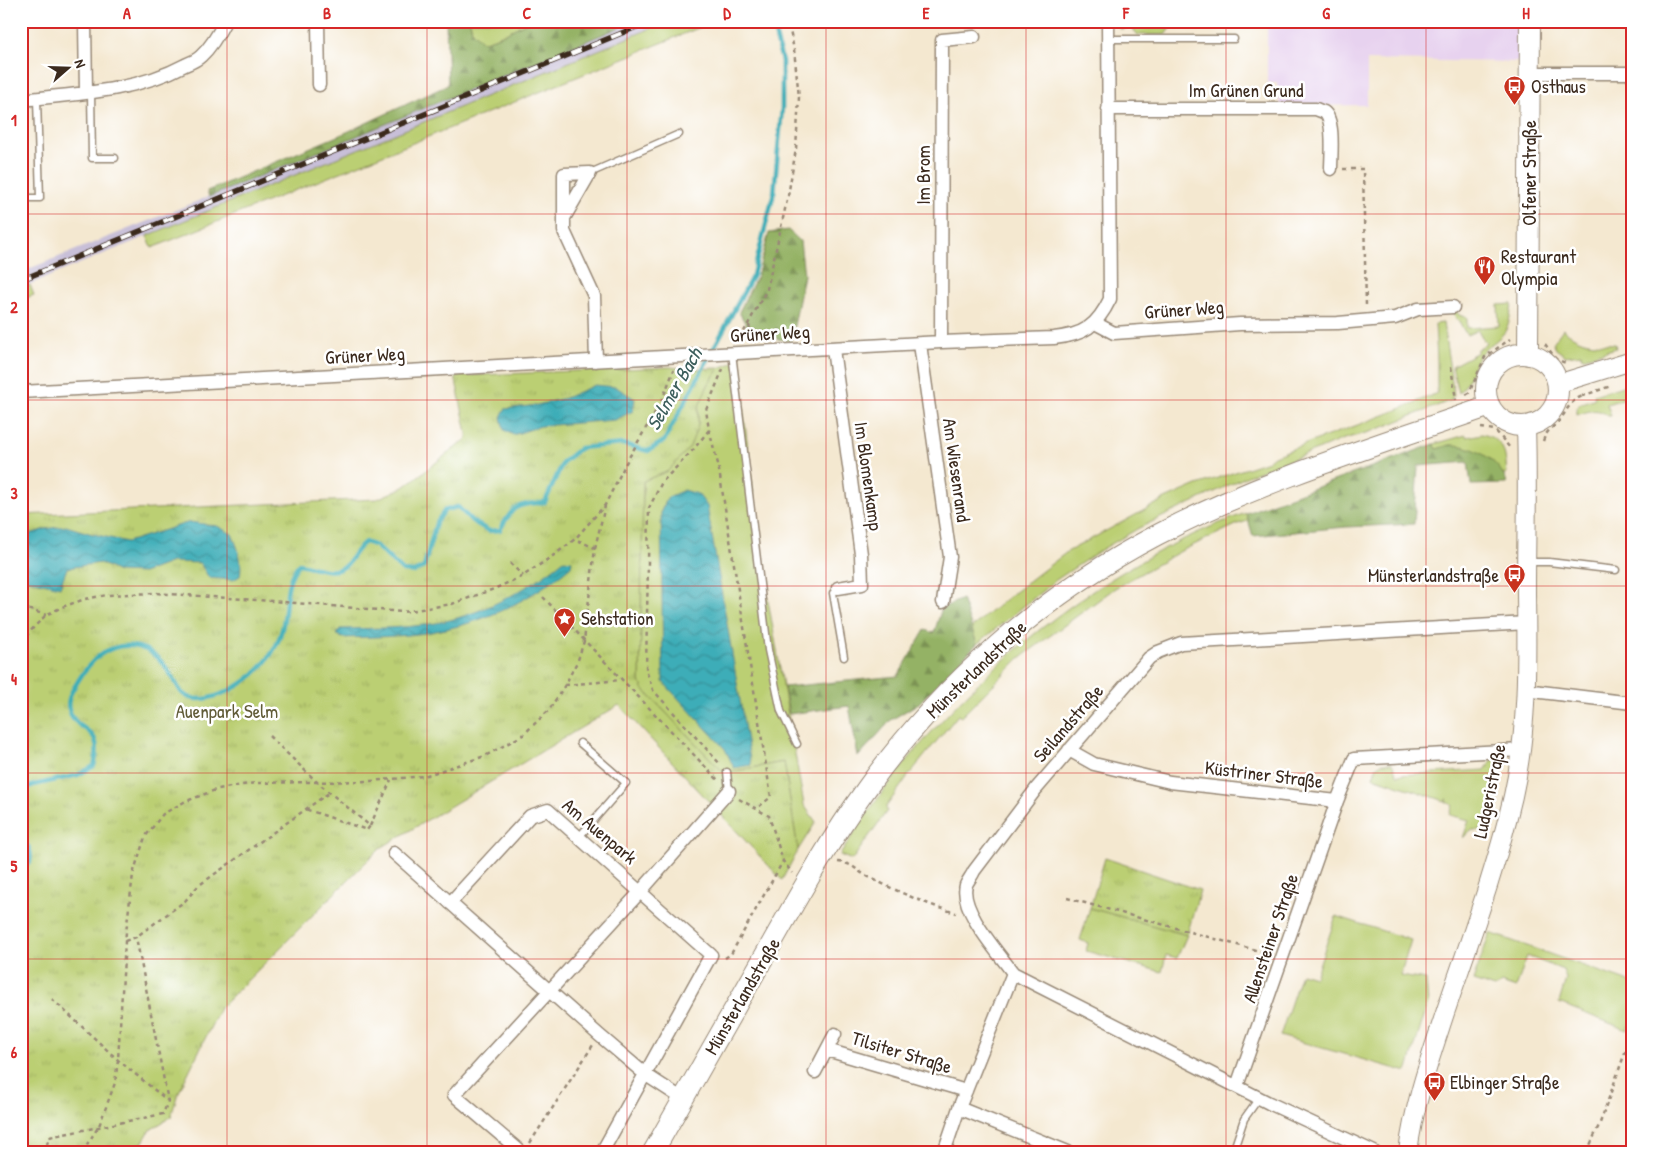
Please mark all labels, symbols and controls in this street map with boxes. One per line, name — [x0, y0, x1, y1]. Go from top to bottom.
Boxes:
text: A — [123, 2, 131, 24]
text: B — [323, 2, 331, 24]
text: C — [523, 2, 532, 24]
text: D — [723, 2, 731, 24]
text: E — [922, 2, 930, 24]
text: F — [1122, 2, 1130, 24]
text: G — [1322, 2, 1330, 24]
text: H — [1522, 2, 1530, 24]
north arrow — [42, 42, 92, 92]
text: N — [70, 57, 91, 71]
place label: Osthaus — [1531, 73, 1586, 99]
bus stop icon: Osthaus — [1503, 74, 1527, 105]
street label: Im Grünen Grund — [1189, 77, 1304, 103]
text: 1 — [11, 109, 17, 131]
street label: Olfener Straße — [1516, 120, 1542, 226]
street label: Im Brom — [910, 145, 936, 205]
place label: Restaurant Olympia — [1501, 243, 1576, 291]
restaurant icon: Restaurant Olympia — [1473, 255, 1497, 286]
street label: Grüner Weg — [1143, 293, 1225, 325]
text: 2 — [10, 296, 18, 318]
street label: Grüner Weg — [730, 318, 810, 348]
street label: Grüner Weg — [325, 340, 405, 370]
water label: Selmer Bach — [639, 341, 709, 435]
street label: Am Wiesenrand — [937, 417, 977, 524]
street label: Im Blomenkamp — [849, 420, 889, 532]
text: 3 — [10, 482, 18, 504]
place label: Münsterlandstraße — [1368, 562, 1499, 588]
bus stop icon: Münsterlandstraße — [1503, 563, 1527, 594]
place label: Sehstation — [581, 605, 654, 631]
place icon: Sehstation — [553, 606, 577, 637]
street label: Münsterlandstraße — [920, 614, 1032, 724]
text: 4 — [11, 668, 17, 690]
street label: Seilandstraße — [1027, 678, 1109, 767]
park label: Auenpark Selm — [176, 698, 278, 724]
street label: Ludgeristraße — [1466, 741, 1512, 841]
street label: Küstriner Straße — [1204, 754, 1325, 794]
street label: Am Auenpark — [557, 792, 643, 870]
text: 5 — [11, 855, 18, 877]
street label: Allensteiner Straße — [1236, 870, 1304, 1006]
street label: Münsterlandstraße — [698, 932, 786, 1059]
street label: Tilsiter Straße — [849, 1024, 956, 1080]
text: 6 — [11, 1041, 18, 1063]
place label: Elbinger Straße — [1450, 1069, 1560, 1095]
bus stop icon: Elbinger Straße — [1422, 1070, 1446, 1101]

